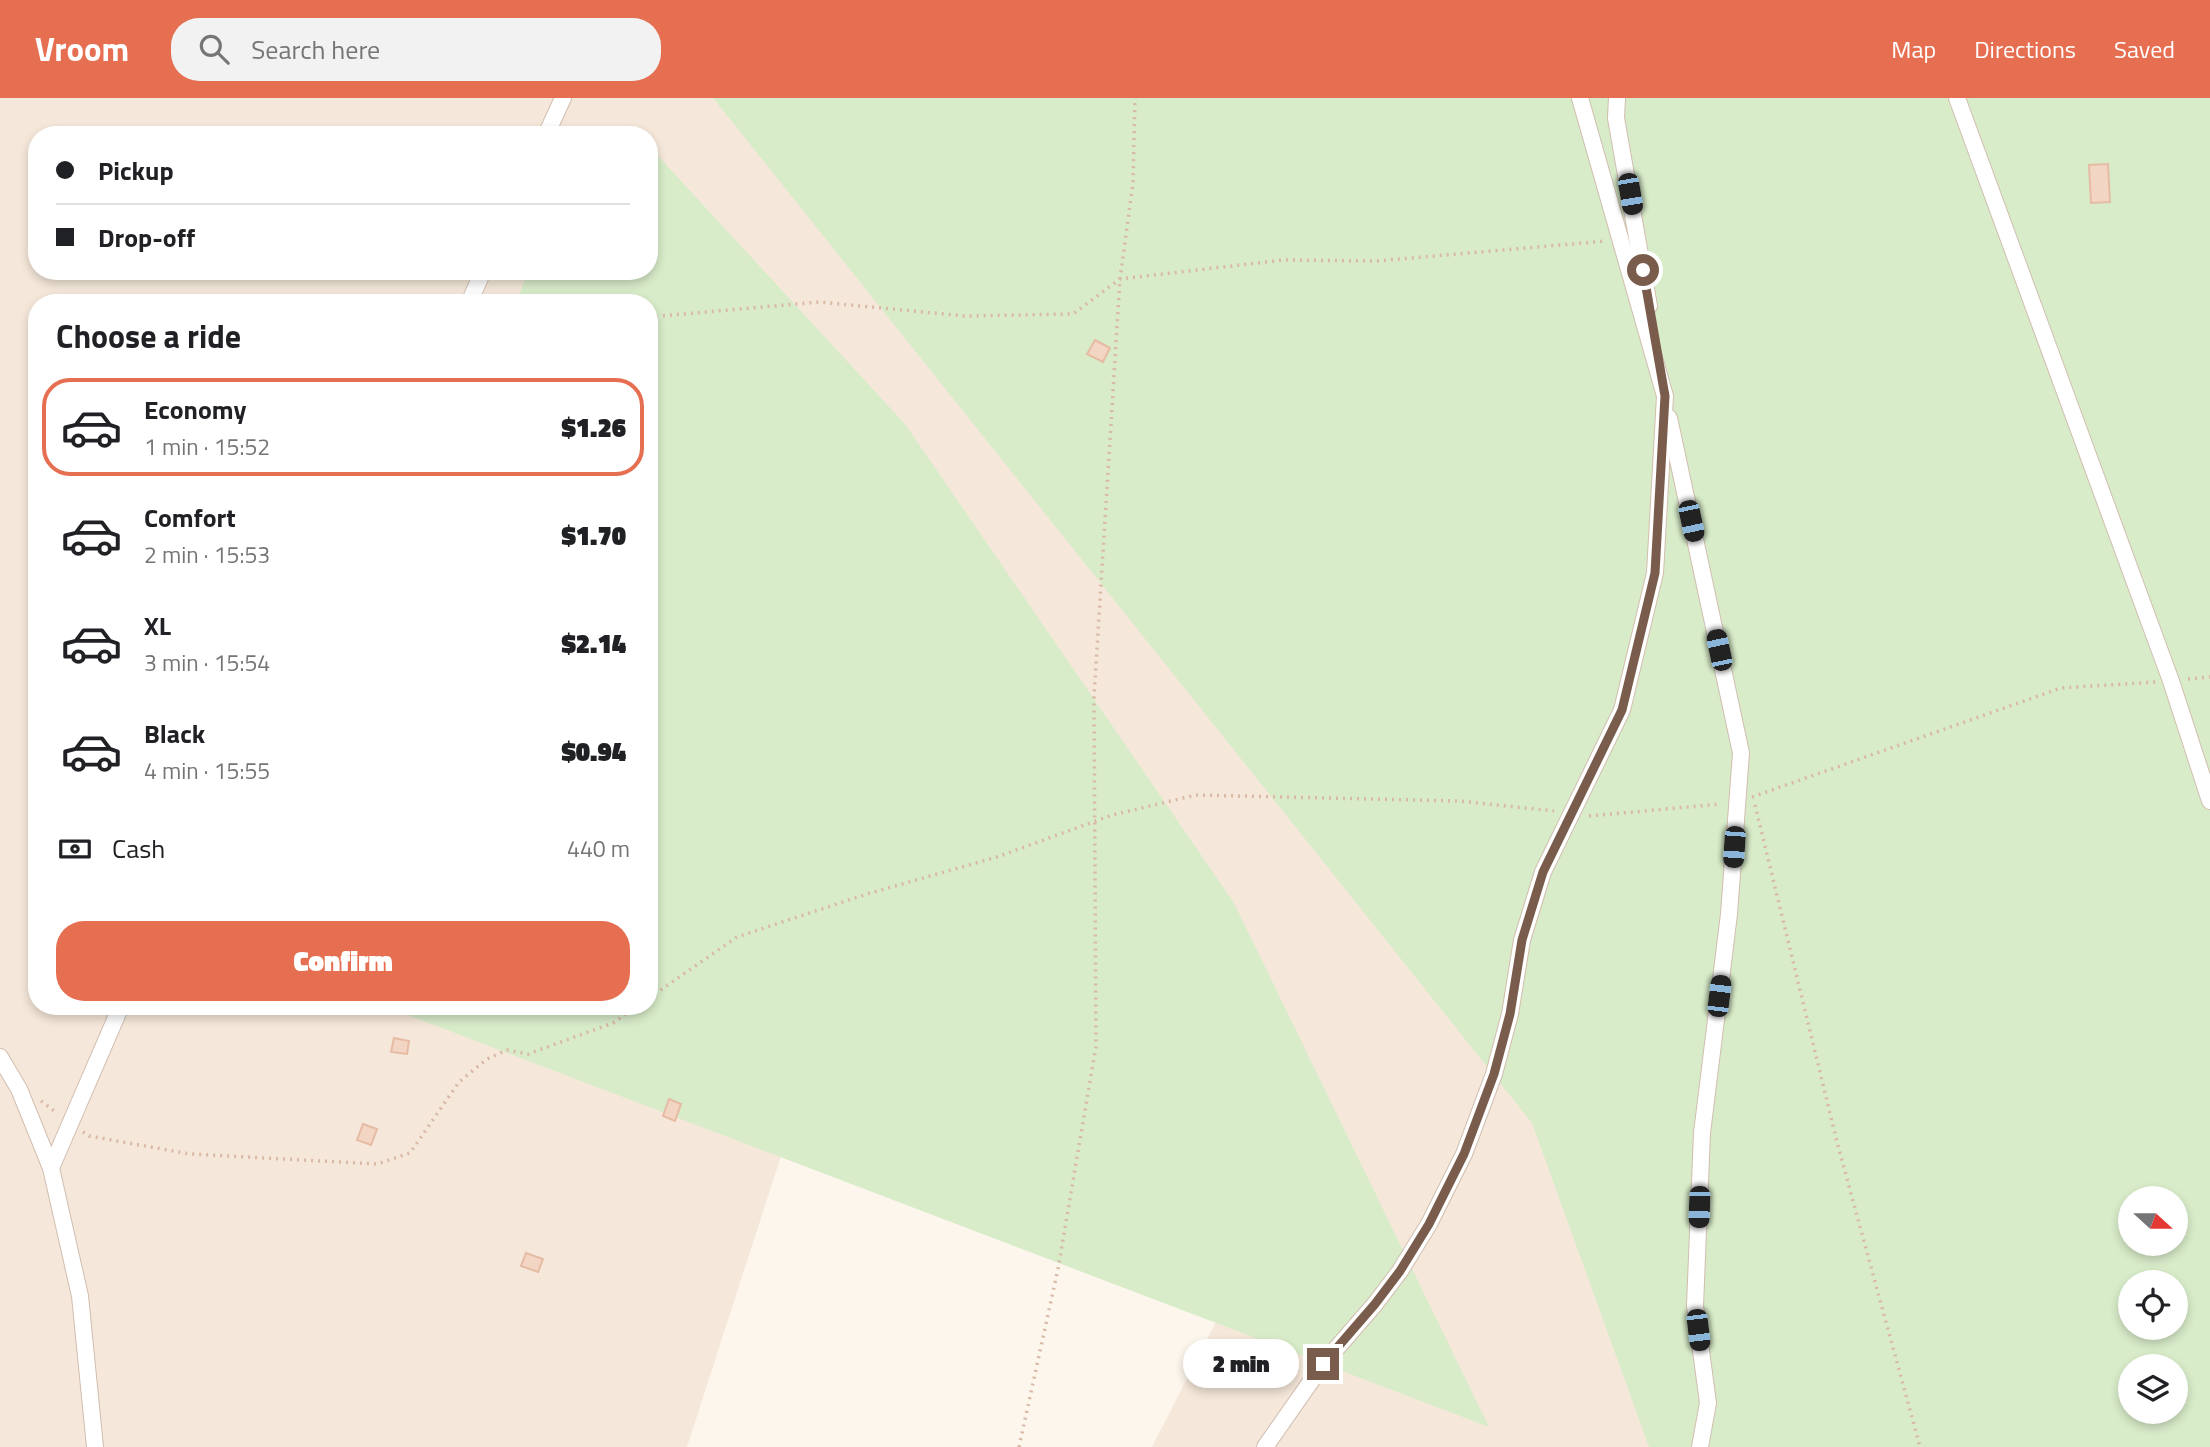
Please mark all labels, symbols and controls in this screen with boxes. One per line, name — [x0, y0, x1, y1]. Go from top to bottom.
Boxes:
search box — [171, 18, 661, 81]
text: Vroom — [35, 24, 129, 74]
icon: search — [195, 30, 233, 68]
text: Search here — [251, 30, 380, 69]
text: Map — [1891, 31, 1936, 67]
text: Directions — [1974, 31, 2076, 67]
text: Saved — [2114, 31, 2175, 67]
text: Pickup — [98, 151, 174, 190]
car — [1617, 171, 1644, 217]
text: Drop-off — [98, 218, 195, 257]
route start — [1627, 254, 1659, 286]
text: Choose a ride — [56, 312, 241, 360]
text: Economy — [144, 390, 246, 429]
icon: car — [60, 396, 123, 459]
text: $1.26 — [561, 408, 626, 447]
text: 1 min · 15:52 — [144, 429, 270, 464]
text: Comfort — [144, 498, 236, 537]
car — [1677, 498, 1706, 544]
icon: car — [60, 504, 123, 567]
text: $1.70 — [561, 516, 626, 555]
text: 2 min · 15:53 — [144, 537, 270, 572]
text: XL — [144, 606, 171, 645]
icon: car — [60, 612, 123, 675]
text: $2.14 — [561, 624, 626, 663]
car — [1705, 627, 1734, 673]
text: 3 min · 15:54 — [144, 645, 270, 680]
text: Black — [144, 714, 205, 753]
icon: car — [60, 720, 123, 783]
text: $0.94 — [561, 732, 626, 771]
text: 4 min · 15:55 — [144, 753, 270, 788]
car — [1723, 825, 1746, 869]
text: Cash — [112, 829, 165, 868]
icon: cash — [56, 830, 94, 868]
text: 440 m — [567, 831, 630, 866]
button: Confirm — [56, 921, 630, 1001]
car — [1707, 974, 1732, 1018]
car — [1688, 1186, 1711, 1228]
north arrow — [2118, 1186, 2188, 1256]
map controls — [2118, 1186, 2188, 1424]
button: locate — [2118, 1270, 2188, 1340]
car — [1686, 1308, 1711, 1352]
callout: 2 min — [1183, 1340, 1298, 1388]
text: 2 min — [1212, 1346, 1270, 1381]
route end — [1307, 1348, 1339, 1380]
button: layers — [2118, 1354, 2188, 1424]

